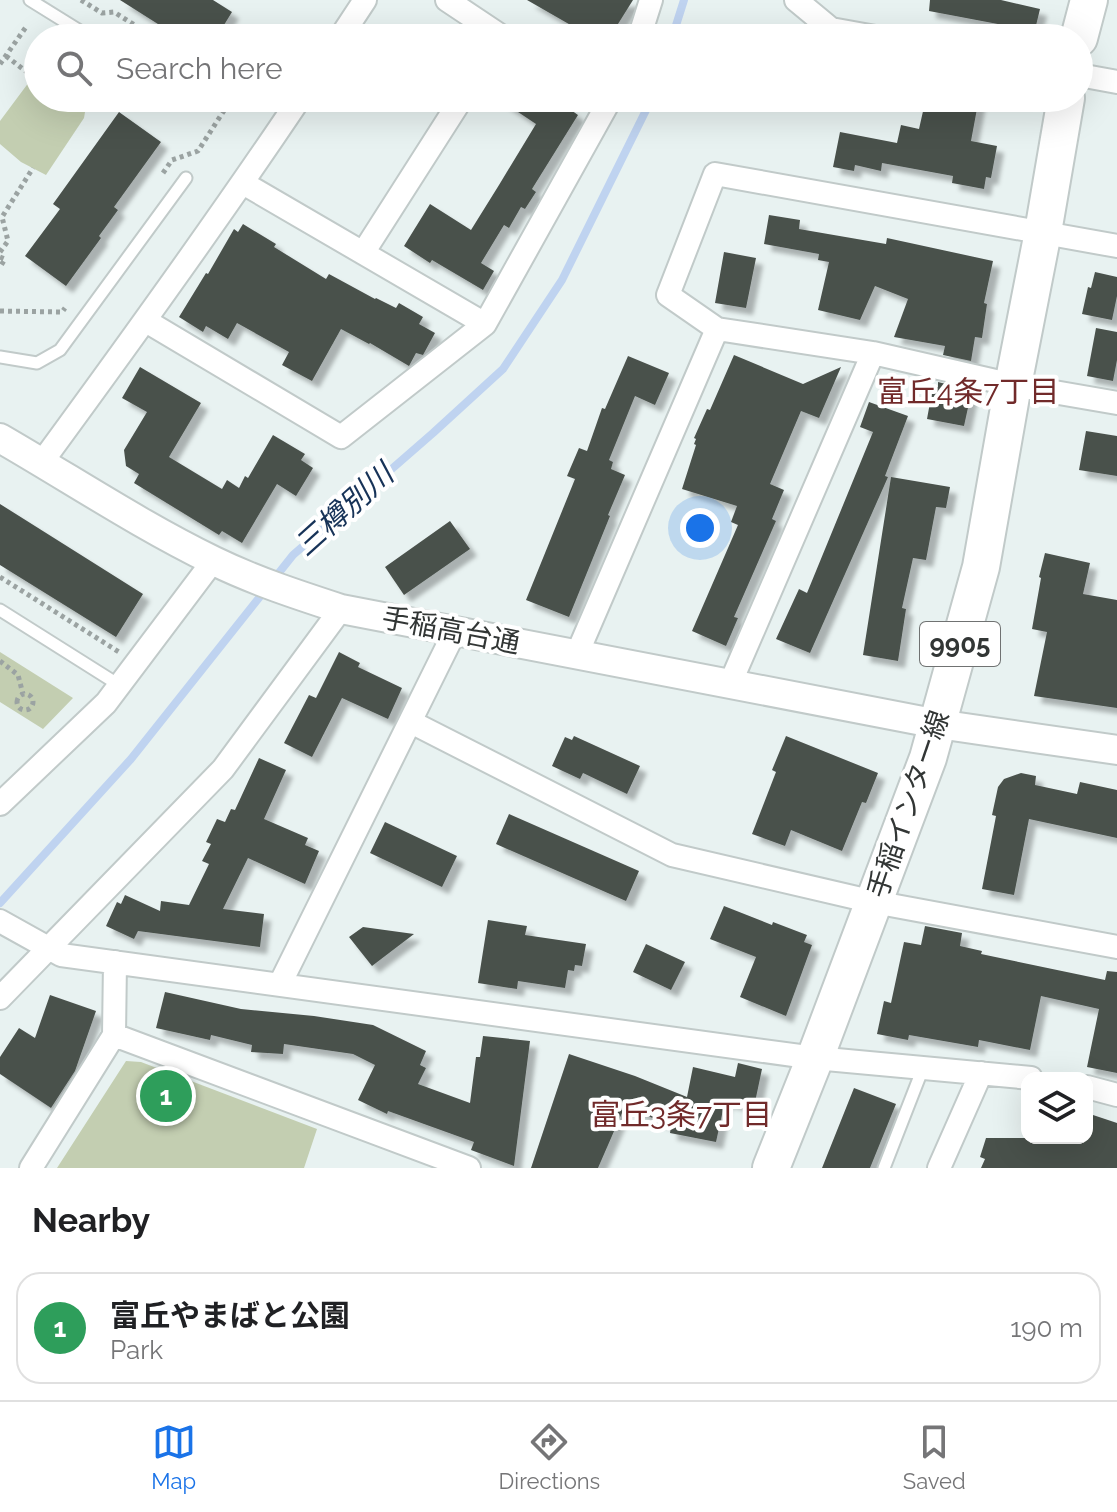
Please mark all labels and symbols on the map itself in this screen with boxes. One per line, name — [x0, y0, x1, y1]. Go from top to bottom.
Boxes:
district label: 富丘4条7丁目 — [877, 374, 1059, 409]
water label: 三樽別川 — [287, 454, 402, 563]
your location — [680, 508, 720, 548]
street label: 手稲高台通 — [379, 601, 523, 660]
road number: 9905 — [920, 622, 1000, 666]
street label: 手稲インター線 — [861, 706, 956, 902]
pin: 1 — [140, 1066, 192, 1126]
district label: 富丘3条7丁目 — [590, 1097, 772, 1132]

